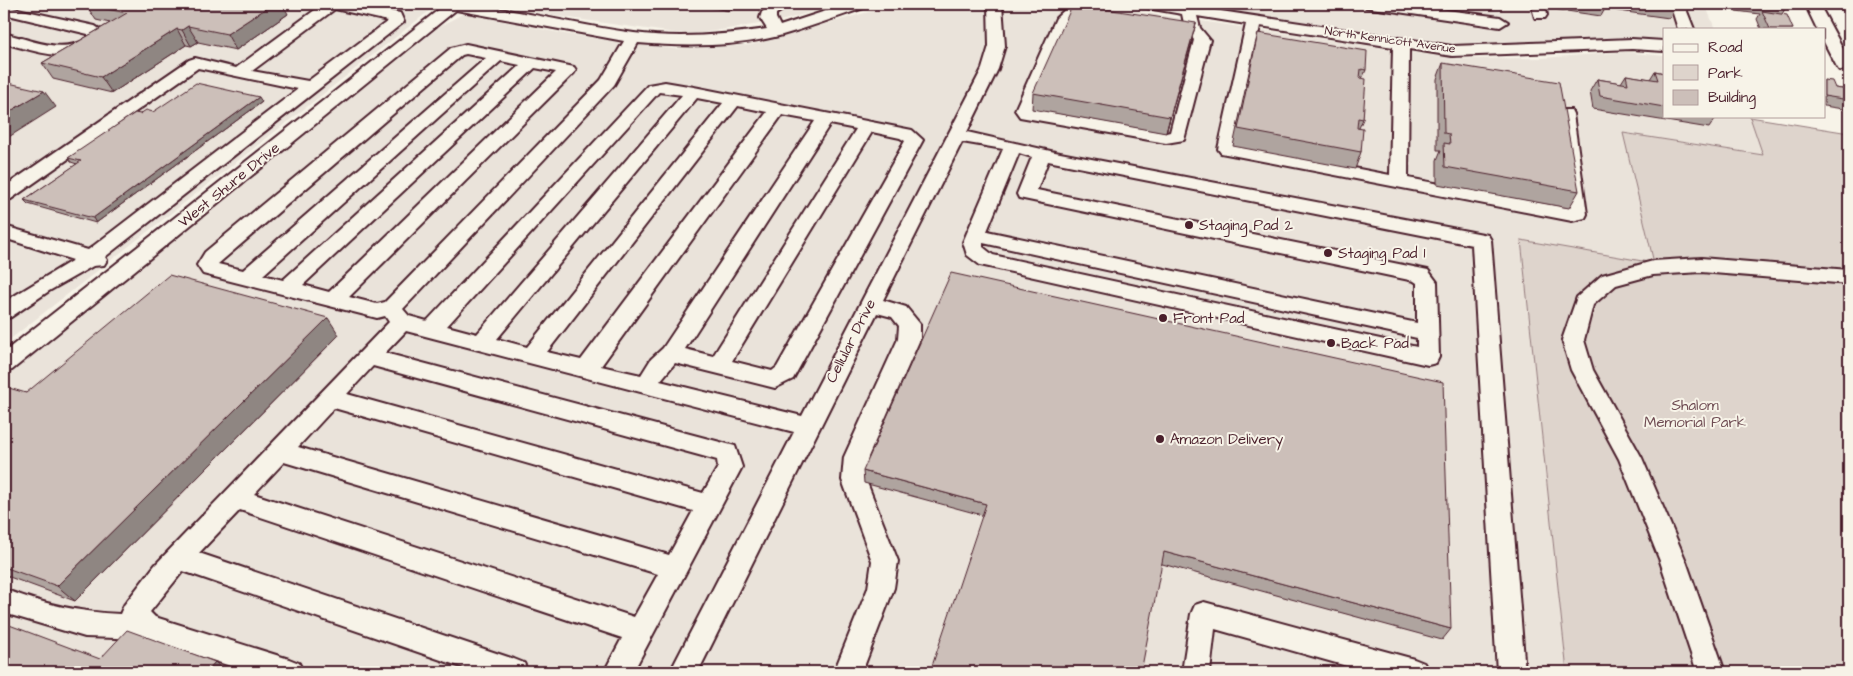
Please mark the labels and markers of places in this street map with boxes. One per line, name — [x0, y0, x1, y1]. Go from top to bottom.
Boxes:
place label: Staging Pad 2 — [1199, 215, 1293, 237]
marker: Staging Pad 2 — [1183, 219, 1195, 231]
place label: Staging Pad 1 — [1338, 243, 1425, 265]
marker: Staging Pad 1 — [1322, 247, 1334, 259]
place label: Front Pad — [1173, 308, 1245, 329]
marker: Front Pad — [1157, 312, 1169, 324]
place label: Back Pad — [1341, 333, 1409, 354]
marker: Back Pad — [1325, 337, 1337, 349]
place label: Amazon Delivery — [1170, 429, 1283, 451]
marker: Amazon Delivery — [1154, 433, 1166, 445]

